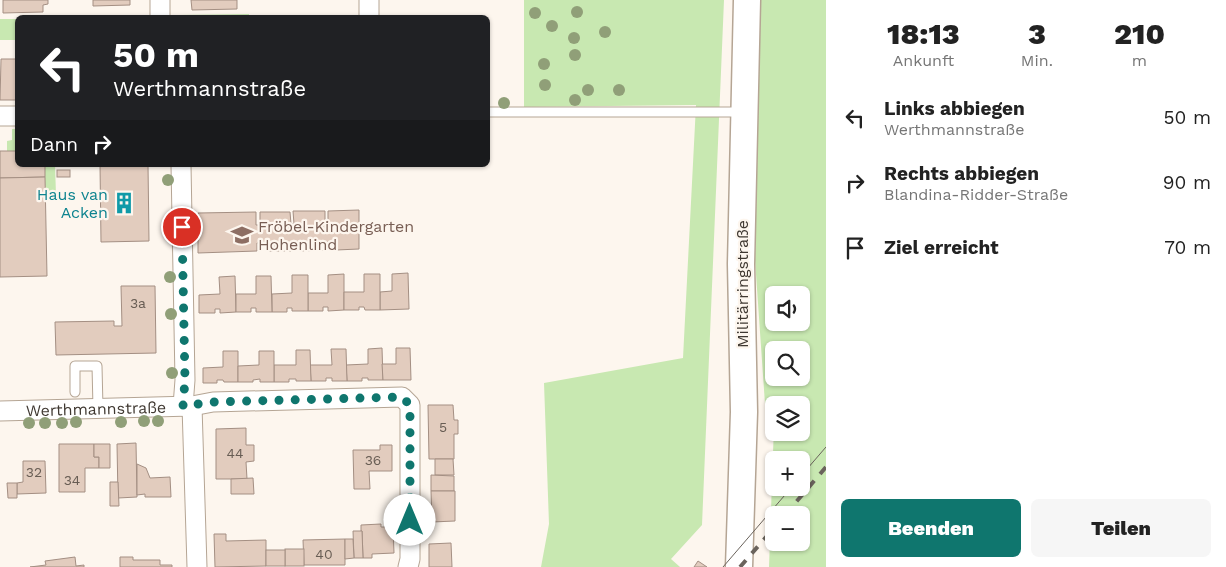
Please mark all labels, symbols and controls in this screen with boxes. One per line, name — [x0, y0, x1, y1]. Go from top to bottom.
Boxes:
text: 18:13 — [887, 16, 960, 51]
text: 3 — [1028, 16, 1046, 51]
text: 210 — [1114, 16, 1165, 51]
text: 50 m — [113, 34, 199, 76]
icon: left — [30, 35, 95, 100]
text: Ankunft — [893, 51, 954, 70]
text: Min. — [1021, 51, 1053, 70]
text: m — [1132, 51, 1147, 70]
text: Werthmannstraße — [113, 76, 306, 101]
text: Links abbiegen — [884, 97, 1025, 120]
icon: left — [841, 104, 869, 132]
text: 50 m — [1164, 106, 1211, 129]
text: Werthmannstraße — [884, 120, 1024, 139]
icon: right — [88, 130, 116, 158]
text: Dann — [30, 133, 78, 156]
text: Rechts abbiegen — [884, 162, 1039, 185]
icon: right — [841, 169, 869, 197]
text: 90 m — [1163, 171, 1211, 194]
place label: Haus van Acken — [37, 185, 108, 222]
text: Blandina-Ridder-Straße — [884, 185, 1068, 204]
building icon: Haus van Acken — [111, 190, 137, 216]
pin — [161, 206, 203, 248]
icon: arrive — [168, 213, 196, 241]
place label: Fröbel-Kindergarten Hohenlind — [258, 217, 414, 254]
street label: Militärringstraße — [733, 220, 752, 348]
school or university icon: Fröbel-Kindergarten Hohenlind — [229, 222, 255, 248]
icon: arrive — [841, 234, 869, 262]
text: Ziel erreicht — [884, 236, 999, 259]
text: 70 m — [1164, 236, 1211, 259]
map controls — [765, 286, 810, 551]
button: sound — [765, 286, 810, 331]
house number: 3a — [130, 295, 146, 311]
button: search — [765, 341, 810, 386]
button: layers — [765, 396, 810, 441]
street label: Werthmannstraße — [25, 398, 166, 420]
house number: 5 — [439, 419, 447, 435]
house number: 44 — [226, 445, 244, 461]
button: + — [765, 451, 810, 496]
house number: 36 — [365, 452, 381, 468]
house number: 32 — [26, 464, 42, 480]
house number: 34 — [64, 472, 80, 488]
position arrow — [383, 493, 435, 545]
button: Beenden — [841, 499, 1021, 557]
button: Teilen — [1031, 499, 1211, 557]
button: − — [765, 506, 810, 551]
house number: 40 — [315, 546, 333, 562]

